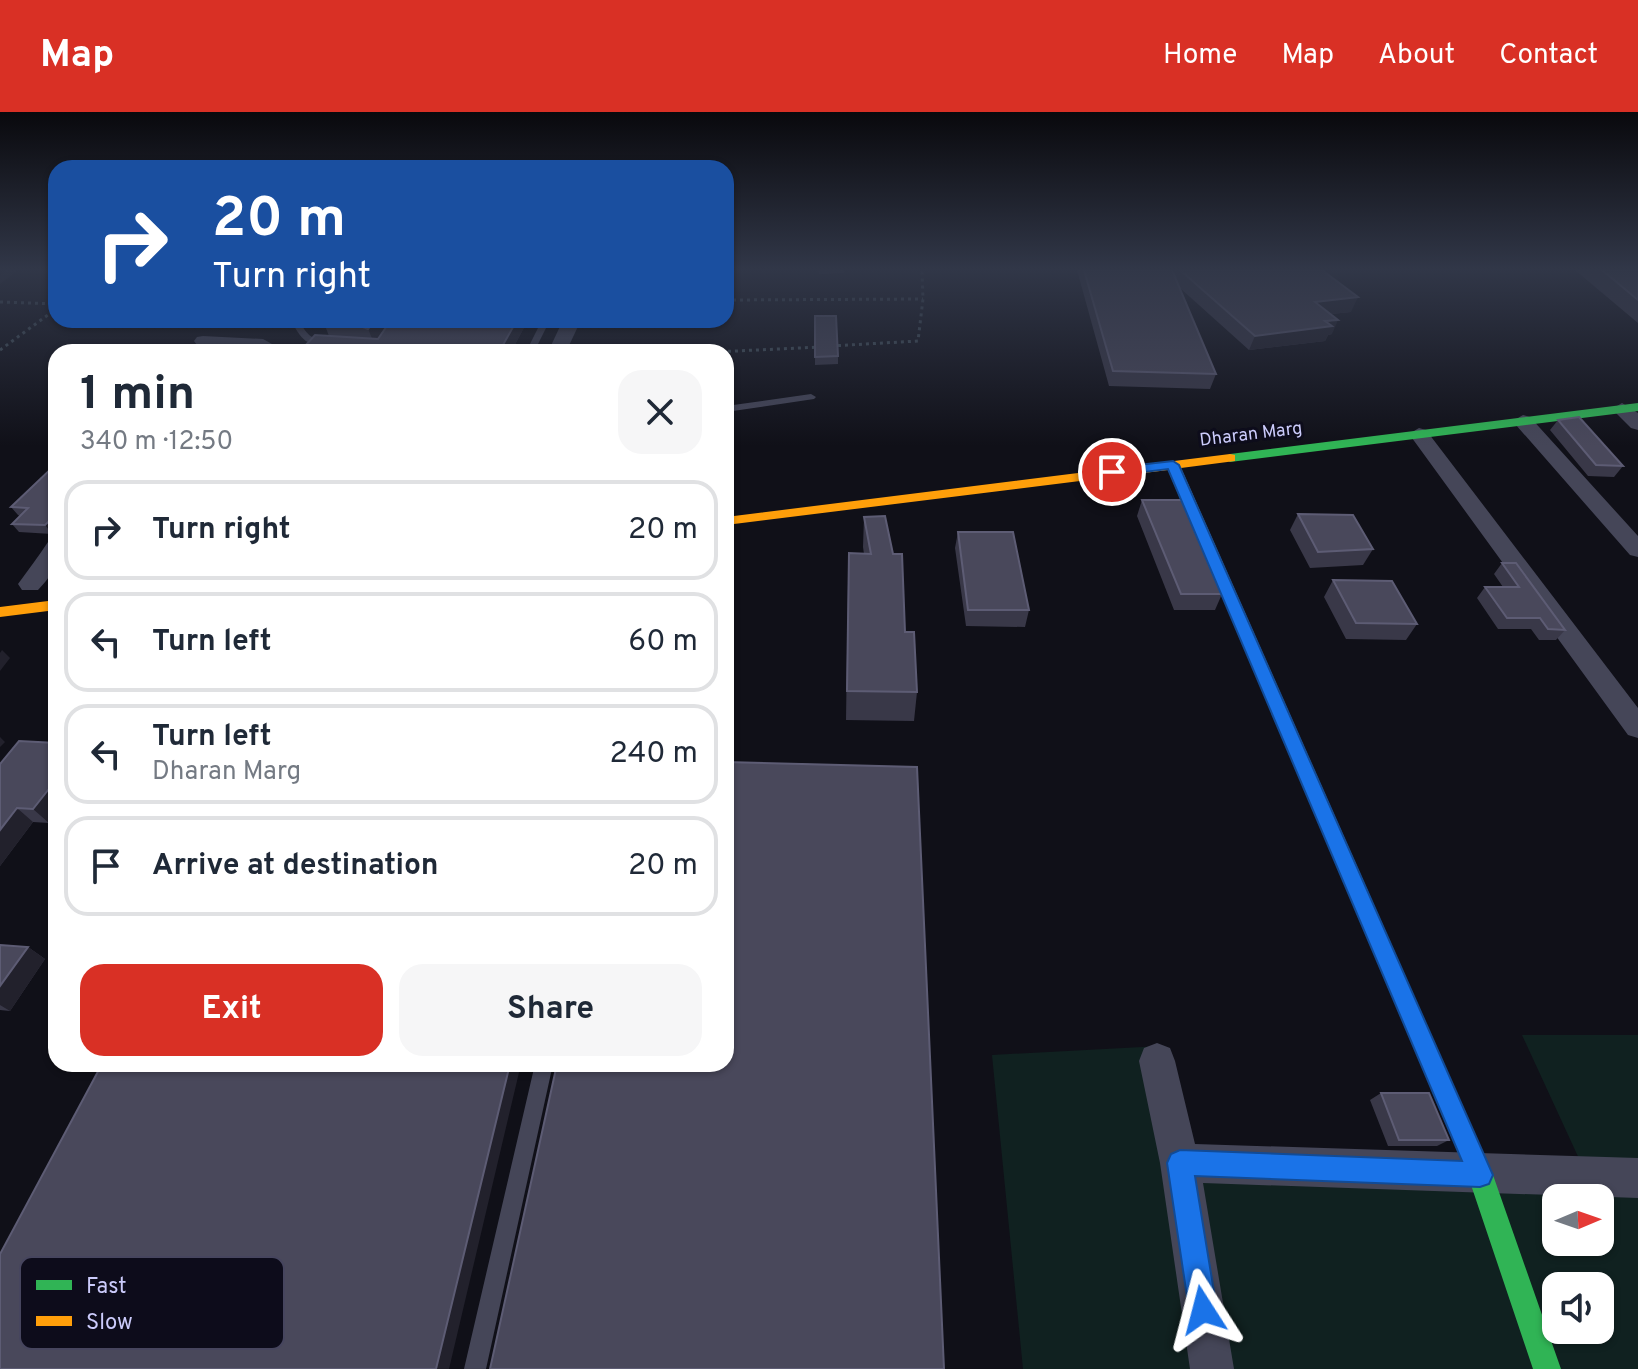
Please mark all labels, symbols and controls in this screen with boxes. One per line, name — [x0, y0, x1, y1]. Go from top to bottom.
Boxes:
text: Map — [40, 32, 114, 81]
text: Home — [1163, 38, 1237, 74]
text: Map — [1281, 38, 1334, 74]
text: About — [1378, 38, 1455, 74]
text: Contact — [1499, 38, 1598, 74]
text: 20 m — [212, 186, 346, 256]
icon: right — [80, 192, 184, 296]
text: Turn right — [212, 255, 371, 301]
text: 1 min — [80, 366, 195, 426]
button: close — [618, 370, 702, 454]
street label: Dharan Marg — [1198, 417, 1304, 453]
text: 340 m · 12:50 — [80, 426, 233, 459]
pin — [1078, 438, 1146, 506]
icon: arrive — [1090, 450, 1134, 494]
icon: right — [84, 508, 128, 552]
text: Turn right — [152, 512, 290, 549]
text: 20 m — [628, 512, 698, 549]
icon: left — [84, 620, 128, 664]
text: Turn left — [152, 624, 272, 661]
text: 60 m — [628, 624, 698, 661]
text: Turn left — [152, 719, 272, 756]
icon: left — [84, 732, 128, 776]
text: 240 m — [610, 736, 698, 773]
text: Dharan Marg — [152, 756, 301, 789]
icon: arrive — [84, 844, 128, 888]
text: Arrive at destination — [152, 848, 438, 885]
text: 20 m — [628, 848, 698, 885]
button: Exit — [80, 964, 383, 1056]
button: Share — [399, 964, 702, 1056]
north arrow — [1542, 1184, 1614, 1256]
map controls — [1542, 1184, 1614, 1344]
legend — [20, 1257, 284, 1349]
position arrow — [1161, 1268, 1245, 1352]
button: sound — [1542, 1272, 1614, 1344]
text: Fast — [86, 1274, 127, 1301]
text: Slow — [86, 1310, 133, 1337]

